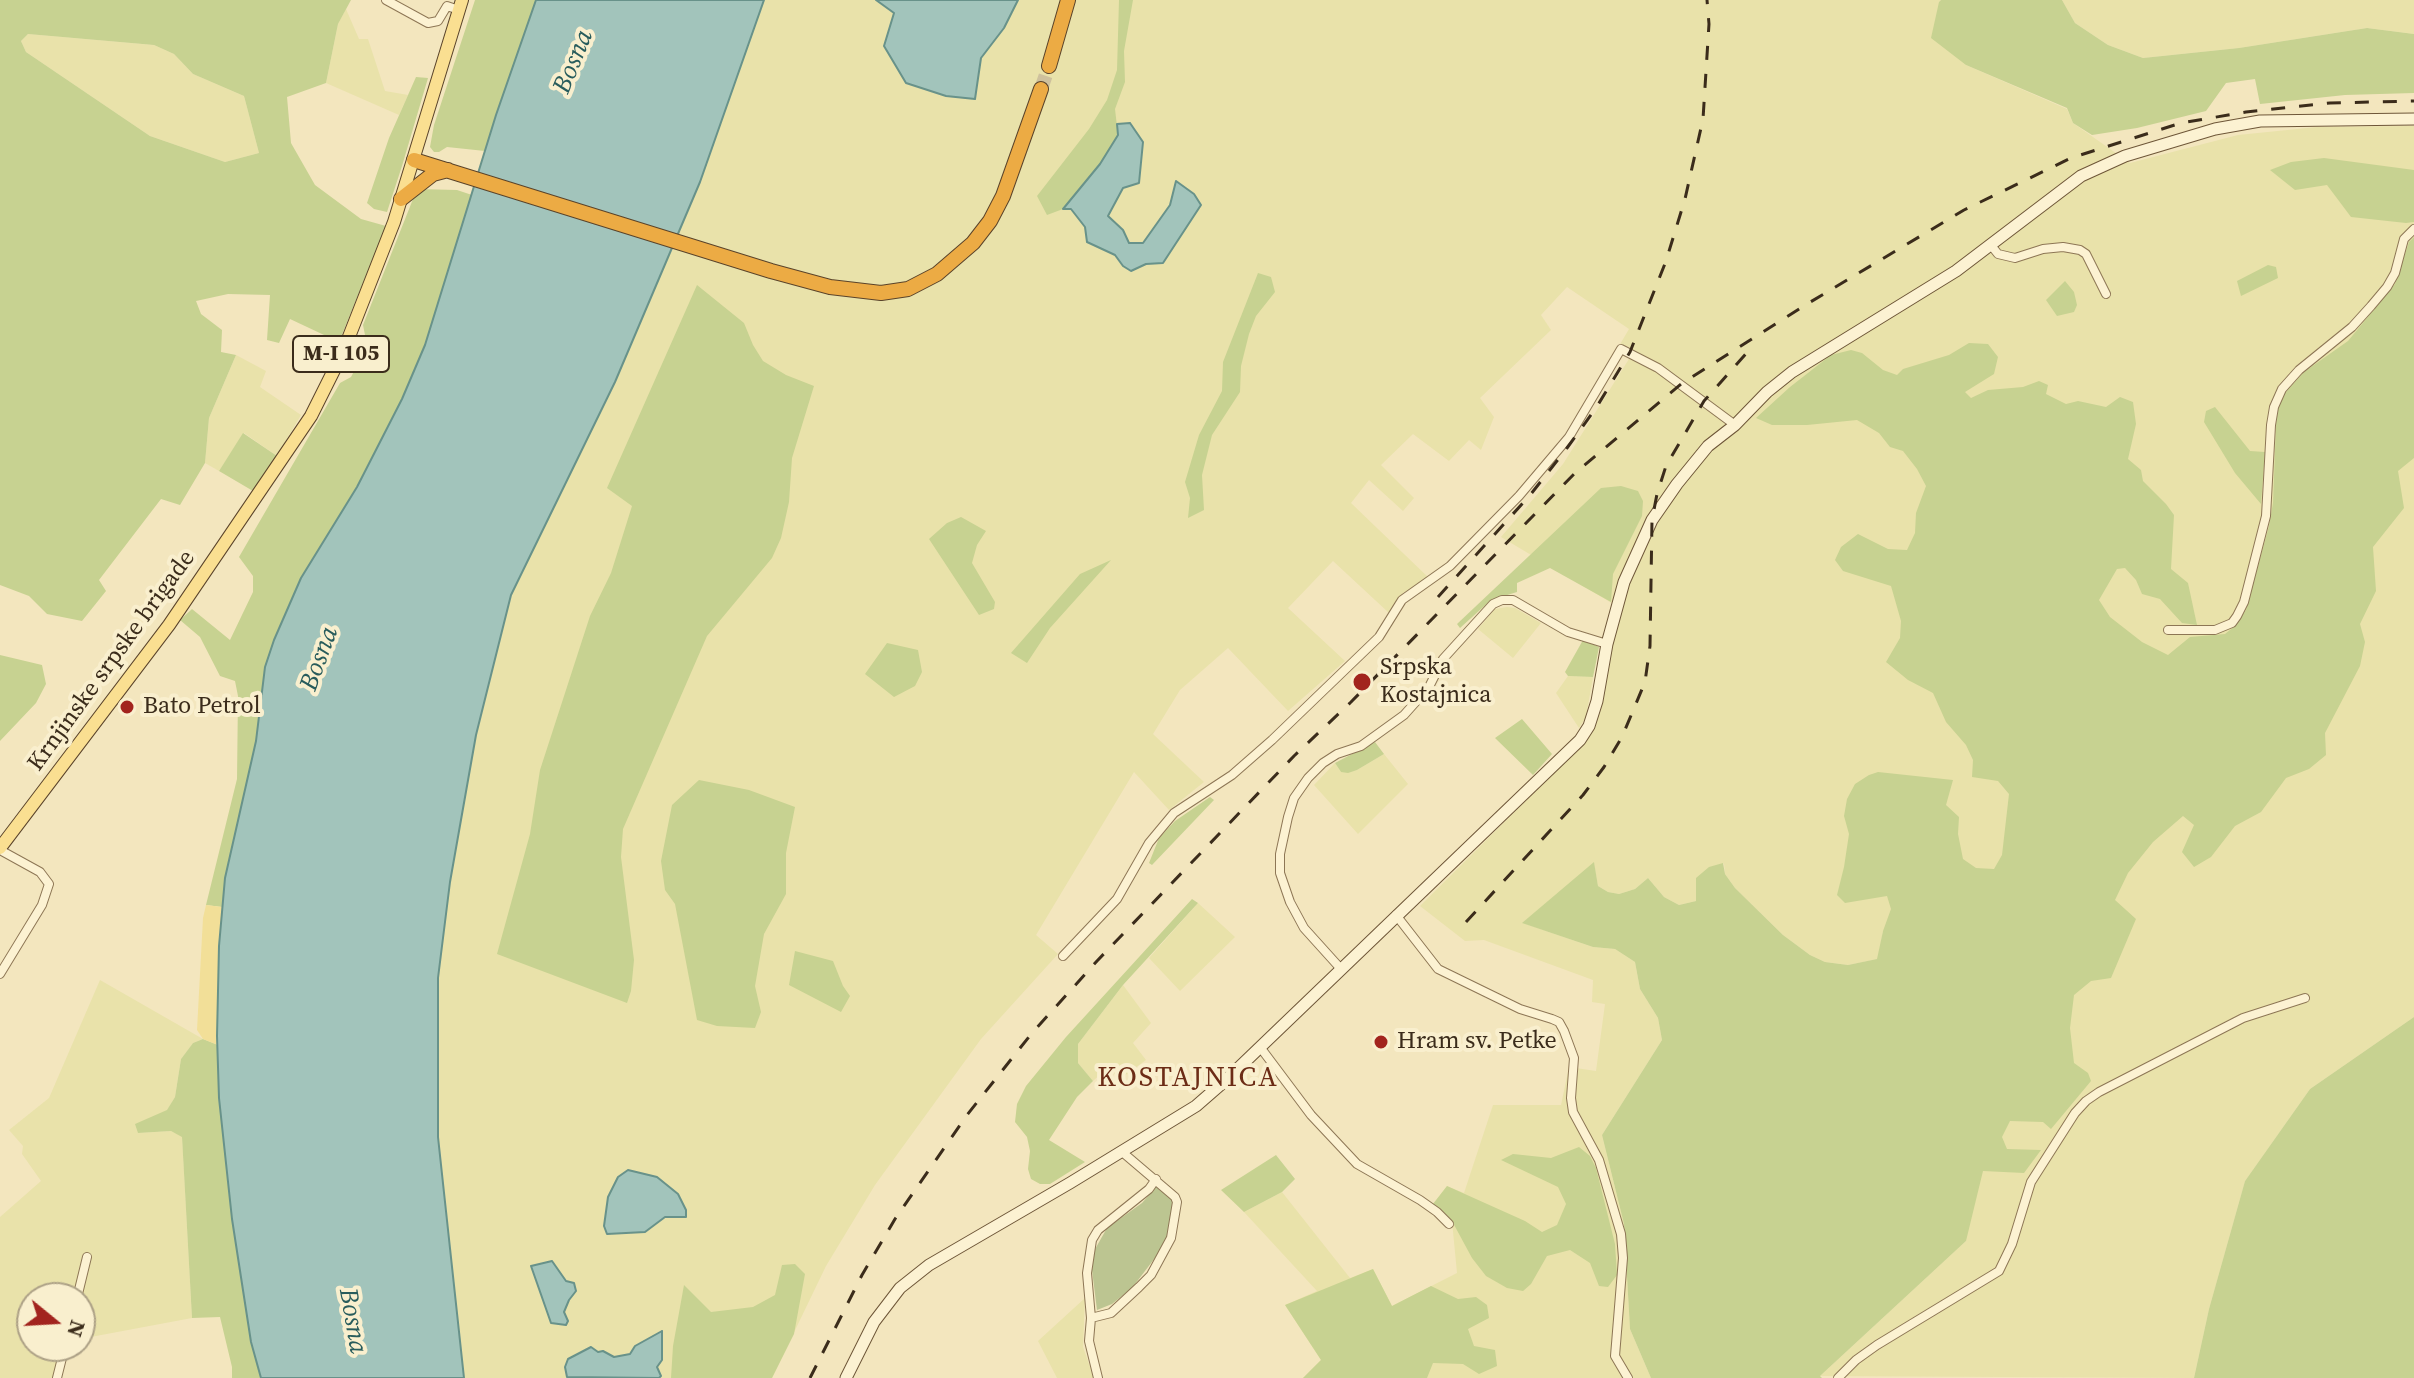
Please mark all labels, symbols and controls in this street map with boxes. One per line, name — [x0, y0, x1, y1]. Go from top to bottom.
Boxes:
water label: Bosna — [547, 26, 601, 98]
road number: M-I 105 — [293, 336, 389, 372]
street label: Krnjinske srpske brigade — [22, 545, 202, 777]
water label: Bosna — [294, 623, 346, 695]
place label: Srpska Kostajnica — [1380, 654, 1491, 710]
marker: Srpska Kostajnica — [1351, 671, 1373, 693]
place label: Bato Petrol — [143, 693, 261, 721]
marker: Bato Petrol — [118, 698, 136, 716]
place label: Hram sv. Petke — [1397, 1028, 1557, 1056]
marker: Hram sv. Petke — [1372, 1033, 1390, 1051]
district label: KOSTAJNICA — [1097, 1062, 1279, 1096]
north arrow — [16, 1282, 96, 1362]
water label: Bosna — [331, 1286, 373, 1356]
text: N — [60, 1317, 94, 1341]

